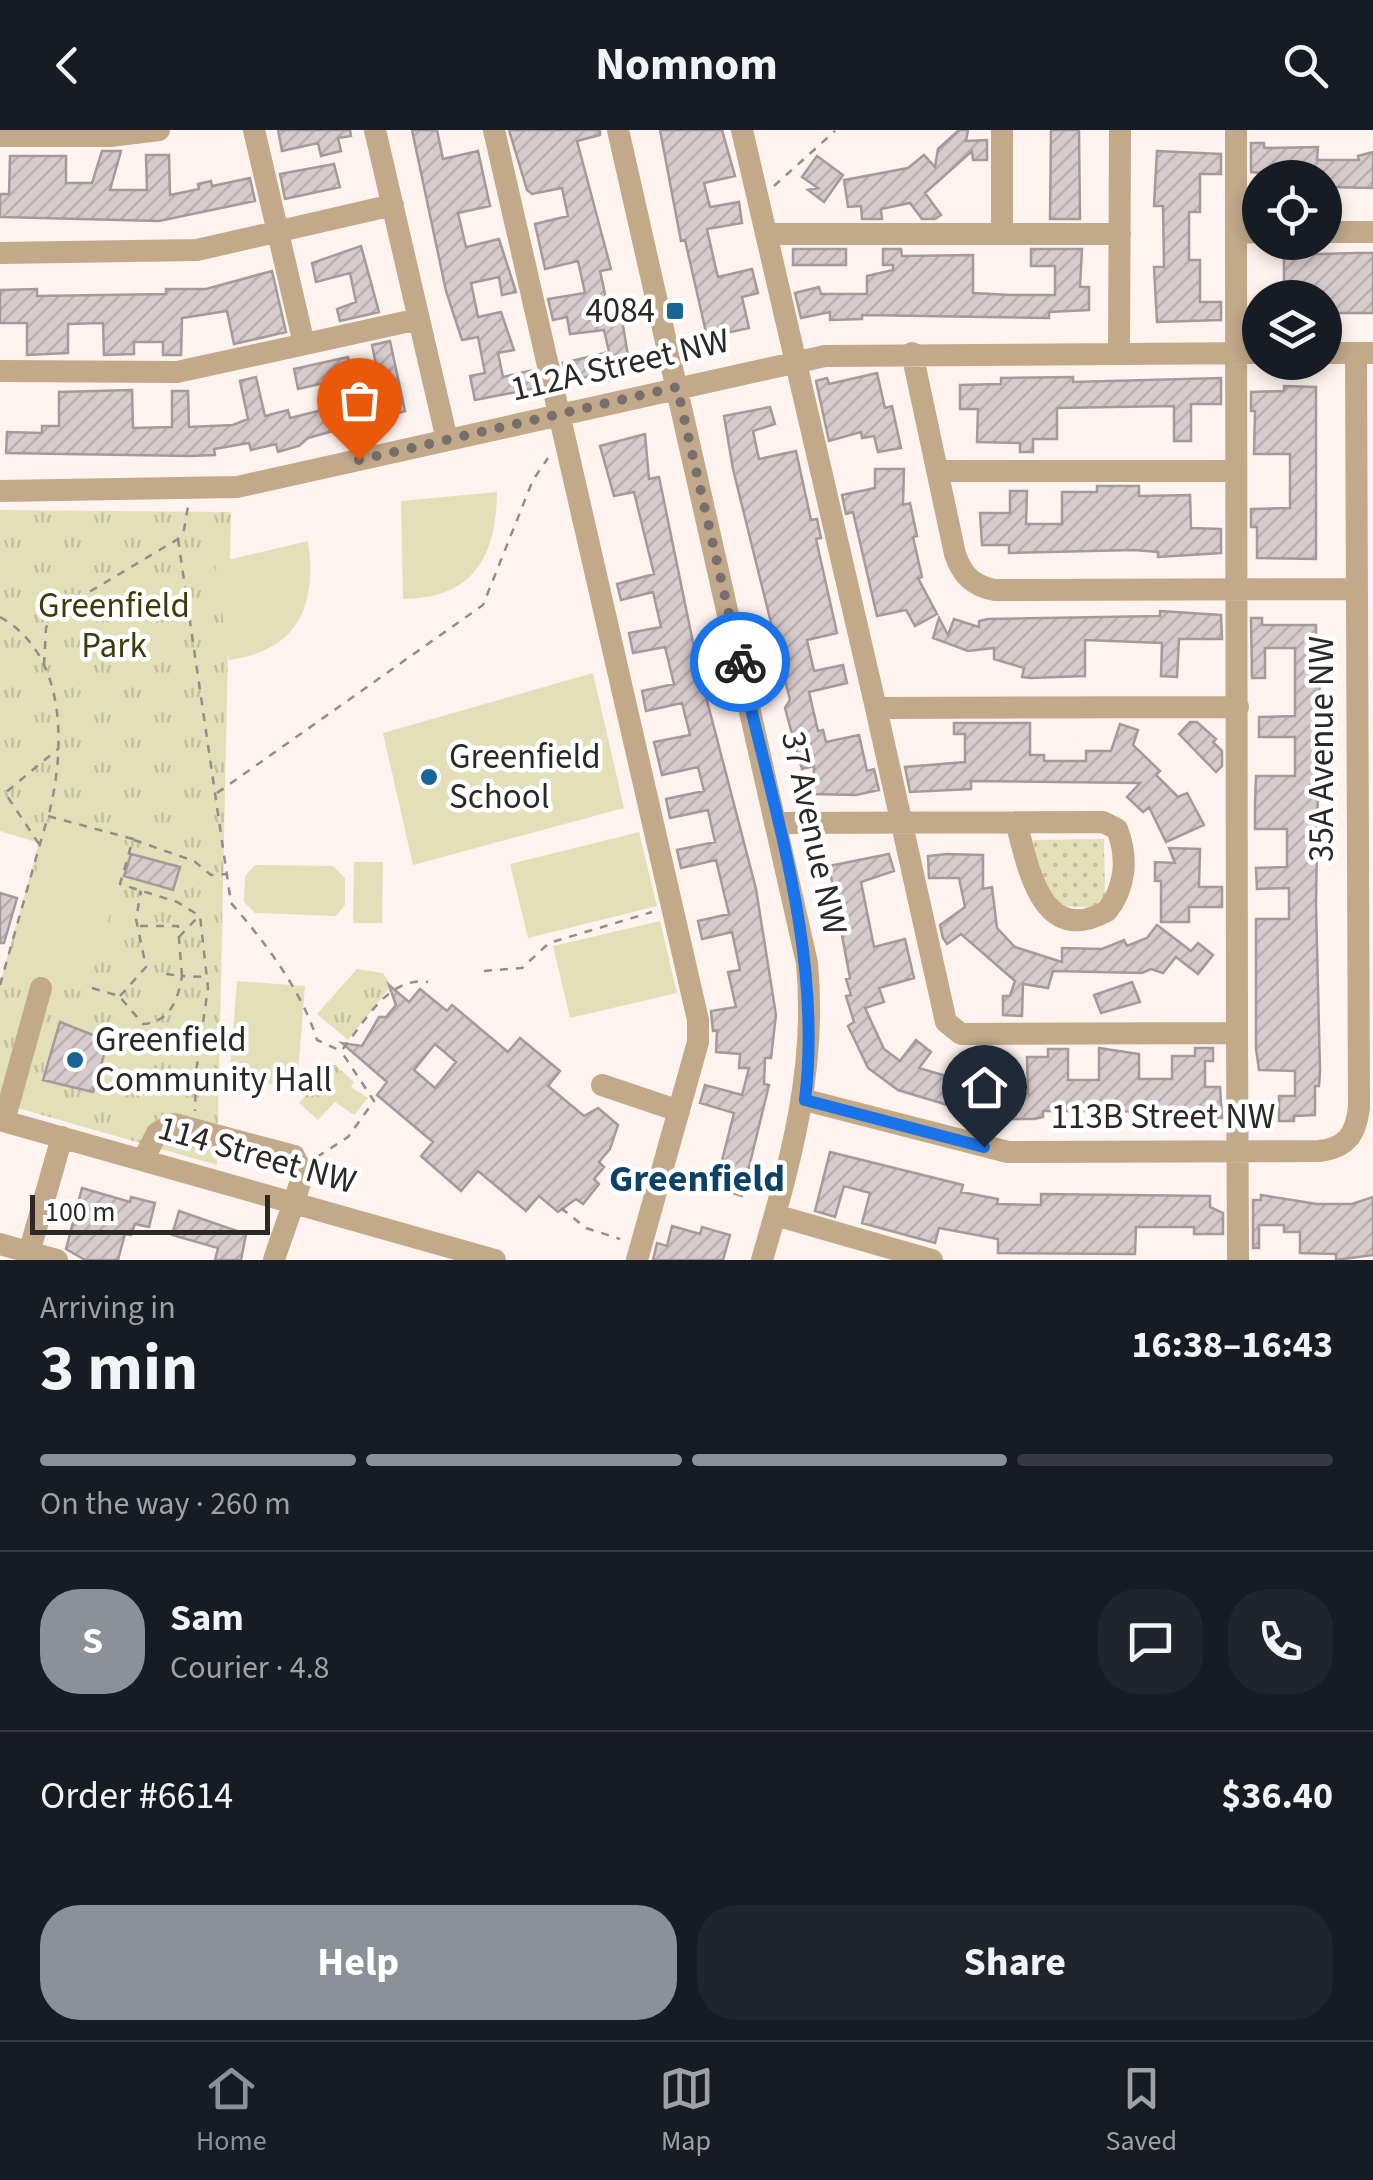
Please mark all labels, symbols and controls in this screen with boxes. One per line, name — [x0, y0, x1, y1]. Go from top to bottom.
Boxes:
text: Nomnom — [595, 33, 778, 97]
icon: back — [40, 38, 95, 93]
icon: search — [1278, 38, 1333, 93]
map controls — [1242, 160, 1342, 380]
button: locate — [1242, 160, 1342, 260]
button: layers — [1242, 280, 1342, 380]
place label: 4084 — [585, 286, 655, 336]
marker: 4084 — [664, 300, 686, 322]
street label: 112A Street NW — [506, 316, 734, 414]
pin — [317, 358, 402, 461]
icon: bag — [332, 373, 387, 428]
park label: Greenfield Park — [38, 581, 190, 671]
courier — [690, 612, 790, 712]
icon: bike — [713, 635, 768, 690]
street label: 35A Avenue NW — [1297, 636, 1347, 862]
street label: 37 Avenue NW — [768, 727, 860, 939]
place label: Greenfield School — [449, 732, 601, 822]
marker: Greenfield School — [418, 766, 440, 788]
place label: Greenfield Community Hall — [95, 1015, 332, 1105]
pin — [942, 1045, 1027, 1148]
marker: Greenfield Community Hall — [64, 1049, 86, 1071]
icon: home — [957, 1060, 1012, 1115]
street label: 113B Street NW — [1051, 1092, 1275, 1142]
street label: 114 Street NW — [152, 1103, 362, 1207]
district label: Greenfield — [609, 1152, 785, 1206]
scale bar — [30, 1190, 270, 1234]
text: 100 m — [45, 1192, 116, 1232]
text: Arriving in — [40, 1285, 176, 1331]
text: 16:38–16:43 — [1131, 1318, 1333, 1372]
text: 3 min — [40, 1322, 198, 1415]
text: On the way · 260 m — [40, 1481, 291, 1527]
button: chat — [1098, 1589, 1203, 1694]
button: phone — [1228, 1589, 1333, 1694]
text: Sam — [170, 1591, 244, 1645]
text: S — [82, 1614, 103, 1668]
text: Courier · 4.8 — [170, 1645, 330, 1691]
text: Order #6614 — [40, 1769, 233, 1823]
text: $36.40 — [1221, 1769, 1333, 1823]
button: Help — [40, 1905, 677, 2020]
button: Share — [697, 1905, 1333, 2020]
tab: Home — [196, 2061, 267, 2161]
tab: Map — [659, 2061, 714, 2161]
tab: Saved — [1106, 2061, 1177, 2161]

